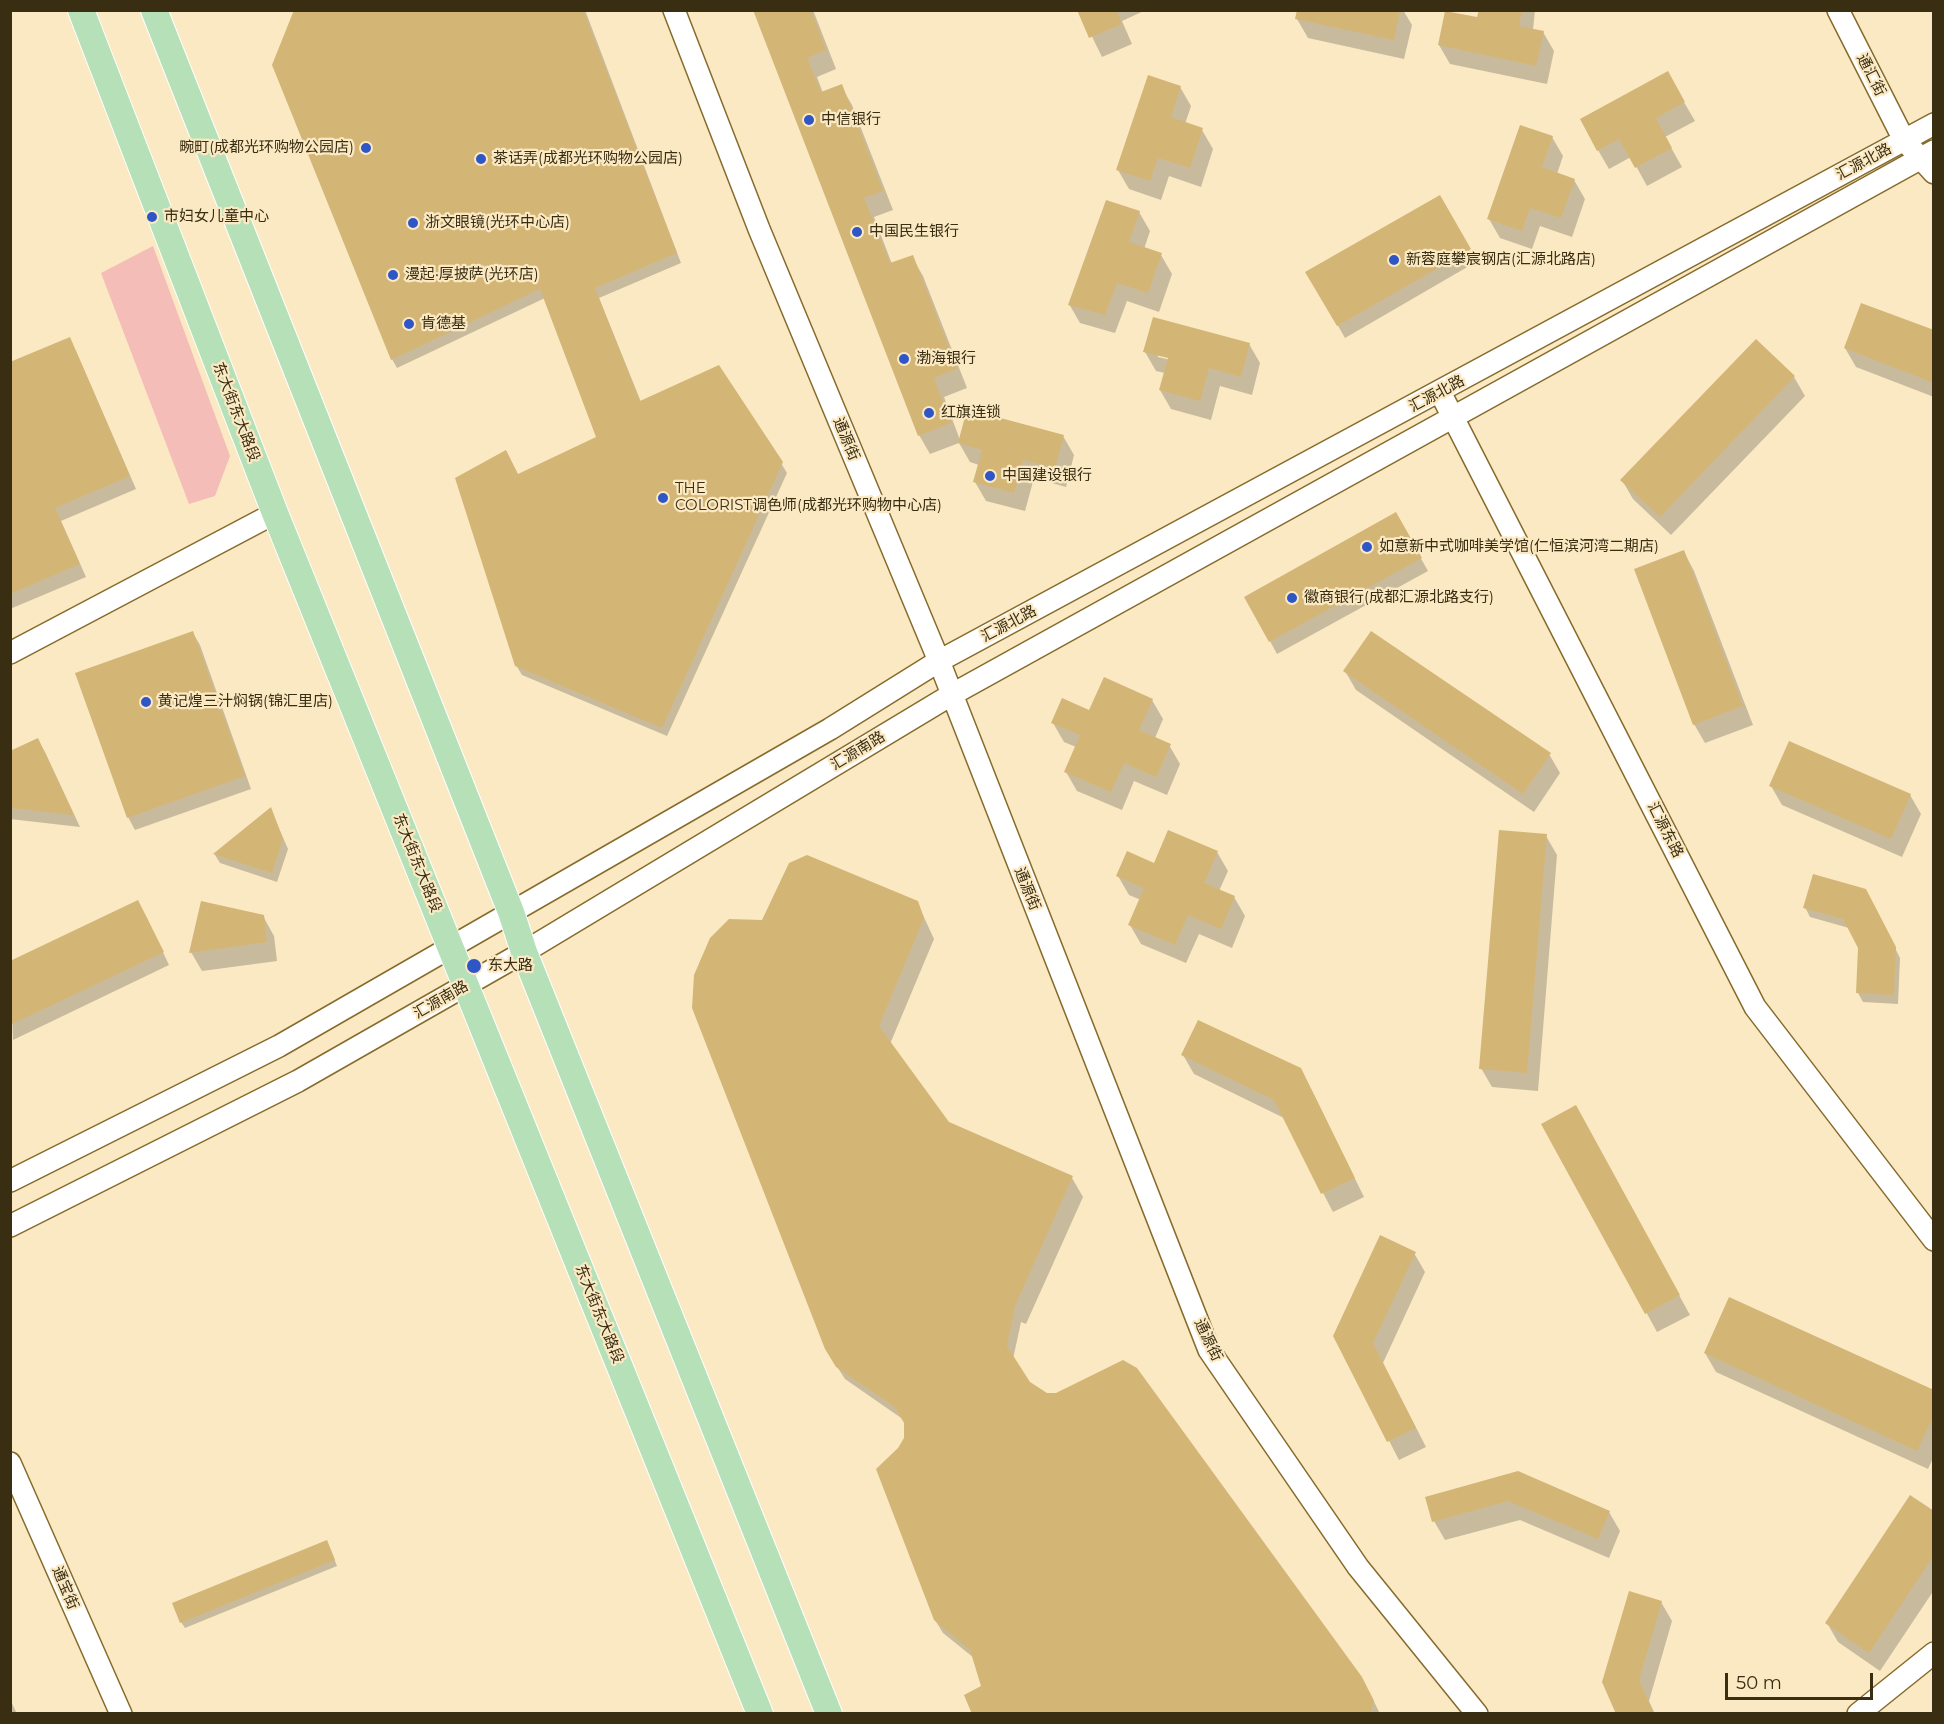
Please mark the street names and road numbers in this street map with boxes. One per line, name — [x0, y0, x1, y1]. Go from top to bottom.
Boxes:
street label: 通汇街 — [1853, 51, 1889, 99]
street label: 汇源北路 — [1833, 140, 1895, 184]
street label: 东大街东大路段 — [209, 360, 263, 464]
street label: 汇源北路 — [1406, 372, 1468, 416]
street label: 通源街 — [829, 415, 863, 463]
street label: 汇源北路 — [978, 602, 1040, 646]
street label: 汇源南路 — [828, 728, 888, 774]
street label: 汇源东路 — [1643, 799, 1687, 861]
street label: 东大街东大路段 — [389, 811, 445, 915]
street label: 通源街 — [1010, 865, 1044, 913]
street label: 汇源南路 — [411, 977, 471, 1023]
street label: 东大街东大路段 — [571, 1262, 627, 1366]
street label: 通源街 — [1190, 1316, 1226, 1364]
street label: 通宝街 — [48, 1564, 82, 1612]

